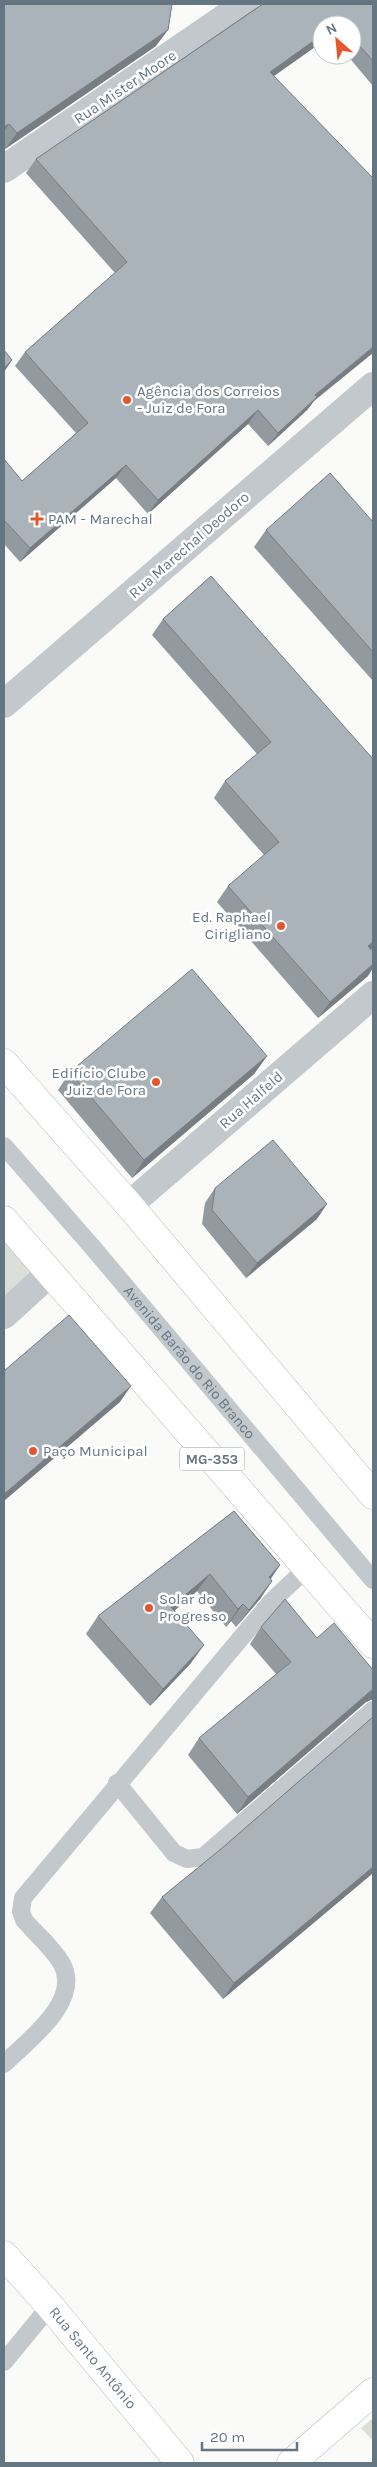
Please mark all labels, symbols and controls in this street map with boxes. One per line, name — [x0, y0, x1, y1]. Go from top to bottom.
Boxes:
north arrow — [312, 15, 362, 65]
text: N — [323, 19, 340, 39]
street label: Rua Mister Moore — [70, 46, 180, 128]
place label: Agência dos Correios - Juiz de Fora — [137, 382, 280, 417]
marker: Agência dos Correios - Juiz de Fora — [121, 394, 133, 406]
street label: Rua Marechal Deodoro — [125, 488, 253, 602]
place label: PAM - Marechal — [48, 510, 153, 528]
marker: PAM - Marechal — [30, 512, 44, 526]
place label: Ed. Raphael Cirigliano — [192, 908, 271, 943]
marker: Ed. Raphael Cirigliano — [275, 920, 287, 932]
place label: Edifício Clube Juiz de Fora — [52, 1064, 146, 1099]
street label: Rua Halfeld — [215, 1067, 287, 1133]
marker: Edifício Clube Juiz de Fora — [150, 1076, 162, 1088]
street label: Avenida Barão do Rio Branco — [120, 1282, 259, 1443]
place label: Paço Municipal — [43, 1442, 148, 1460]
marker: Paço Municipal — [27, 1445, 39, 1457]
road number: MG-353 — [180, 1448, 244, 1470]
place label: Solar do Progresso — [159, 1590, 226, 1625]
marker: Solar do Progresso — [143, 1602, 155, 1614]
street label: Rua Santo Antônio — [45, 2303, 140, 2413]
scale bar — [202, 2420, 297, 2452]
text: 20 m — [210, 2428, 245, 2446]

